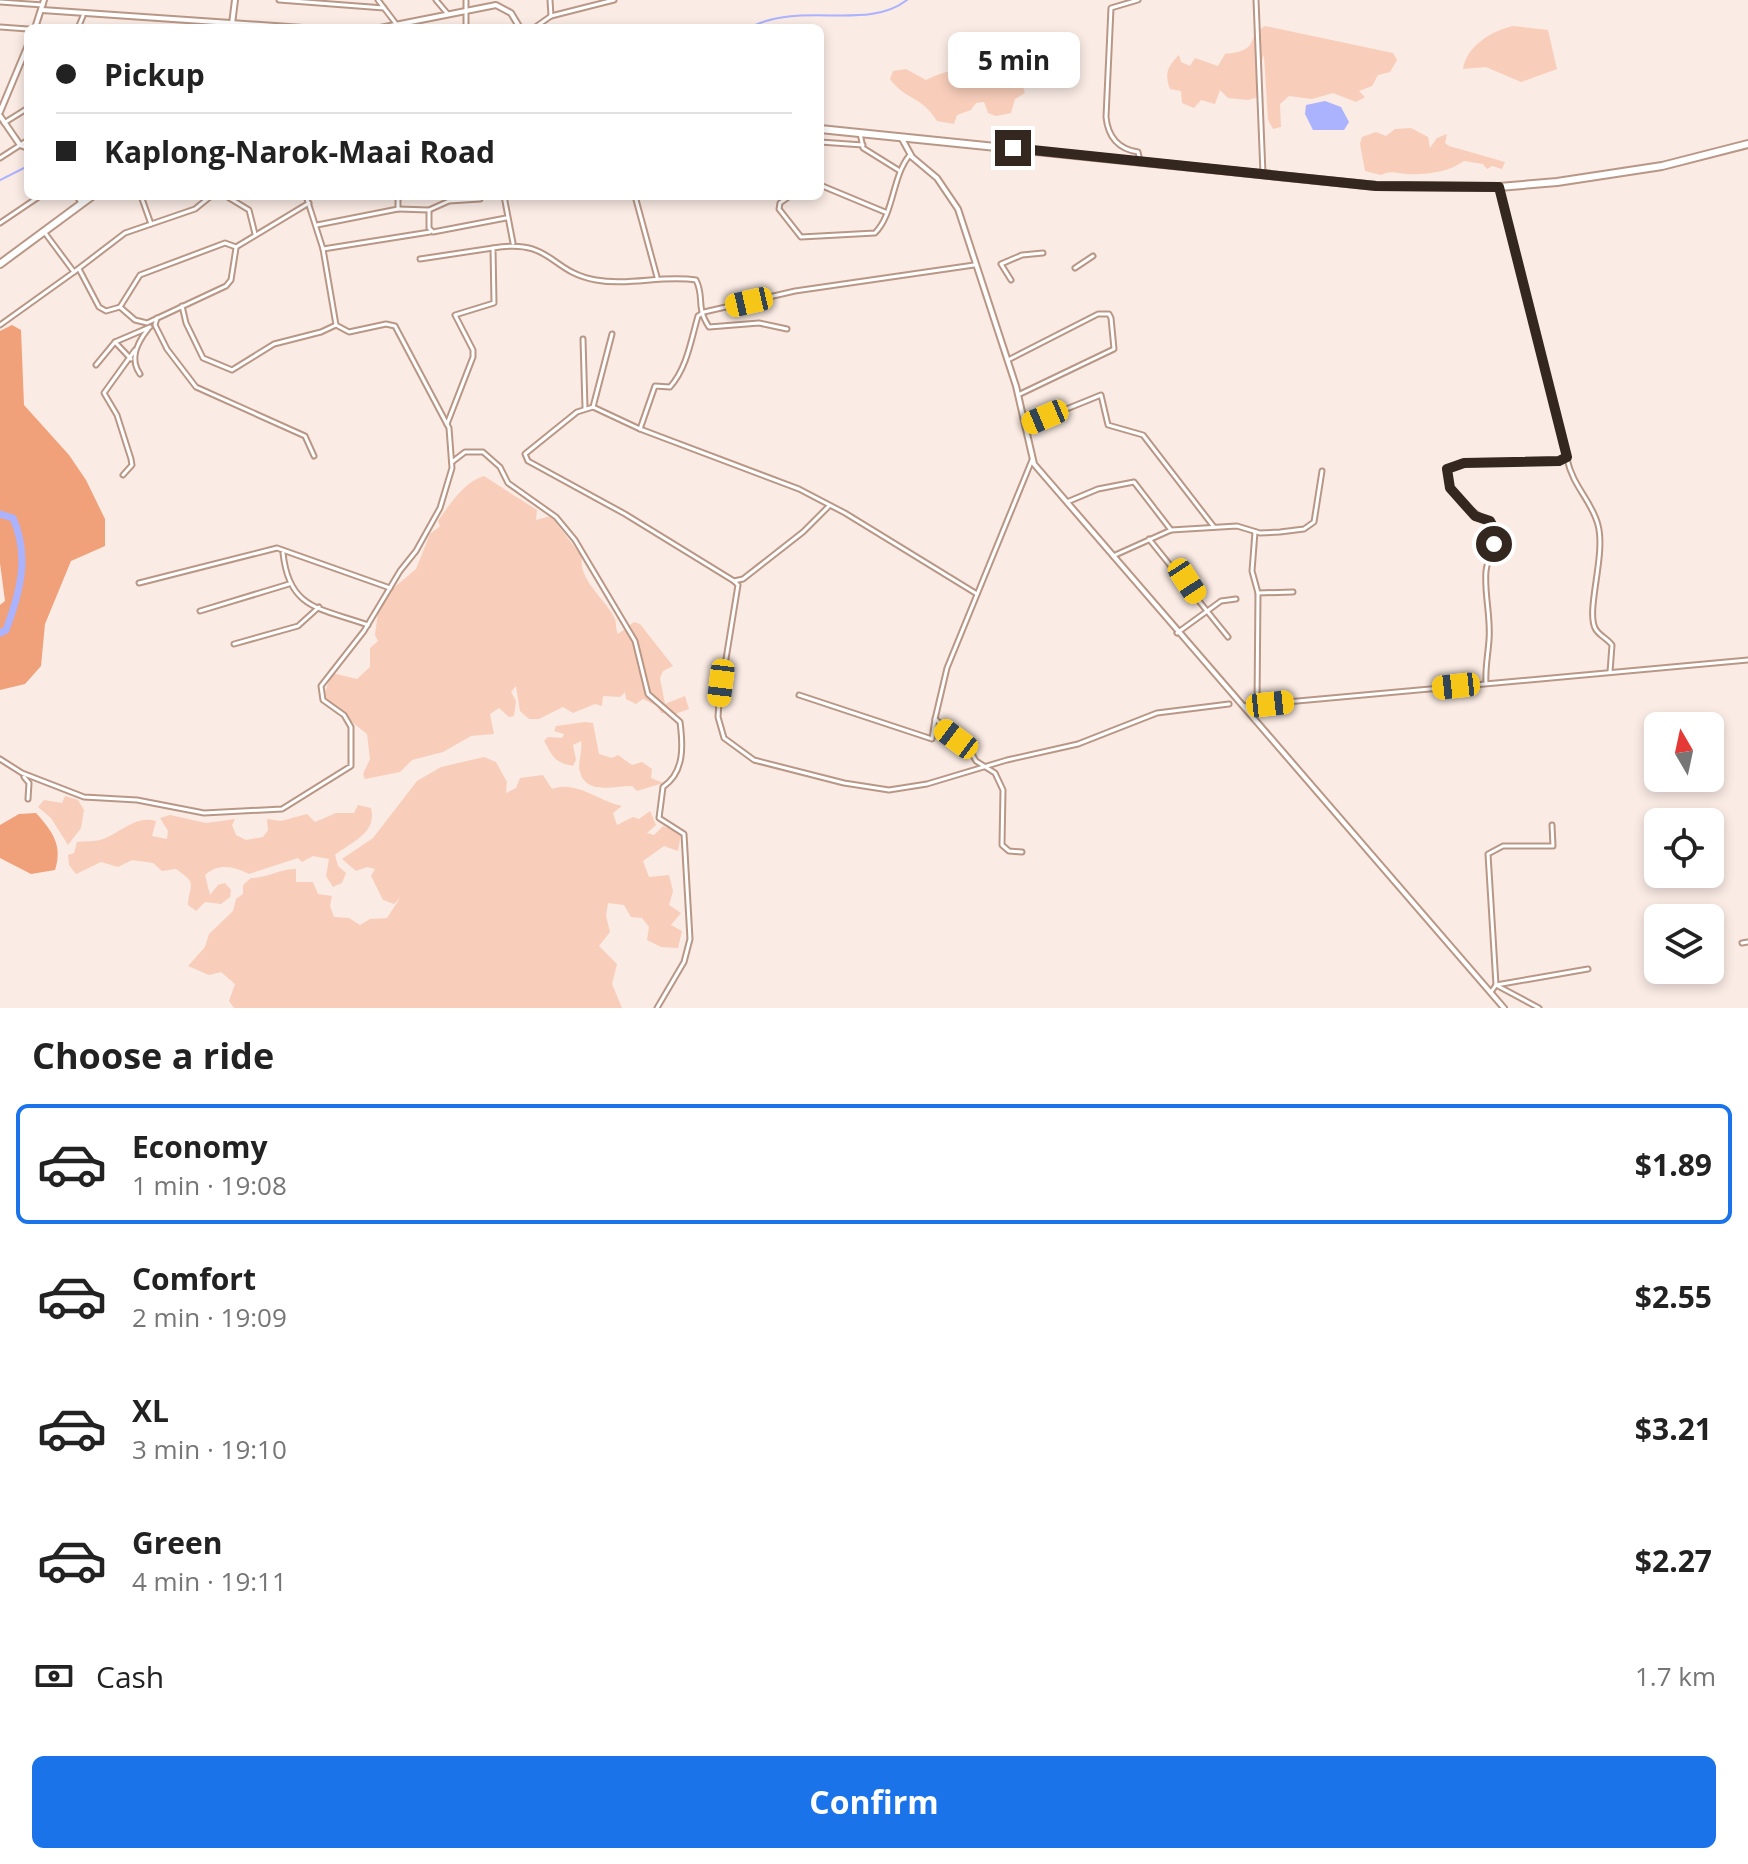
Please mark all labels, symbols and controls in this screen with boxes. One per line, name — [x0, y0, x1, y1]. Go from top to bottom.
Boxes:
callout: 5 min — [947, 32, 1079, 88]
text: 5 min — [978, 42, 1050, 78]
text: Pickup — [104, 54, 205, 95]
route end — [995, 130, 1031, 166]
text: Kaplong-Narok-Maai Road — [104, 131, 495, 172]
car — [723, 285, 775, 319]
car — [1018, 397, 1072, 437]
route start — [1476, 526, 1512, 562]
car — [1164, 554, 1210, 608]
car — [706, 658, 736, 708]
car — [1431, 672, 1481, 700]
car — [1245, 690, 1295, 718]
north arrow — [1644, 712, 1724, 792]
map controls — [1644, 712, 1724, 984]
car — [930, 715, 982, 763]
button: locate — [1644, 808, 1724, 888]
button: layers — [1644, 904, 1724, 984]
text: Choose a ride — [32, 1031, 274, 1080]
text: Economy — [132, 1126, 268, 1167]
icon: car — [36, 1128, 108, 1200]
text: $1.89 — [1635, 1144, 1712, 1185]
text: 1 min · 19:08 — [132, 1167, 287, 1203]
text: Comfort — [132, 1258, 256, 1299]
icon: car — [36, 1260, 108, 1332]
text: $2.55 — [1635, 1276, 1712, 1317]
text: 2 min · 19:09 — [132, 1299, 287, 1335]
text: XL — [132, 1390, 169, 1431]
icon: car — [36, 1392, 108, 1464]
text: $3.21 — [1635, 1408, 1712, 1449]
text: 3 min · 19:10 — [132, 1431, 287, 1467]
text: Green — [132, 1522, 223, 1563]
icon: car — [36, 1524, 108, 1596]
text: $2.27 — [1635, 1540, 1712, 1581]
text: 4 min · 19:11 — [132, 1563, 287, 1599]
icon: cash — [32, 1654, 76, 1698]
text: Cash — [96, 1656, 164, 1697]
text: 1.7 km — [1635, 1658, 1716, 1694]
button: Confirm — [32, 1756, 1716, 1848]

